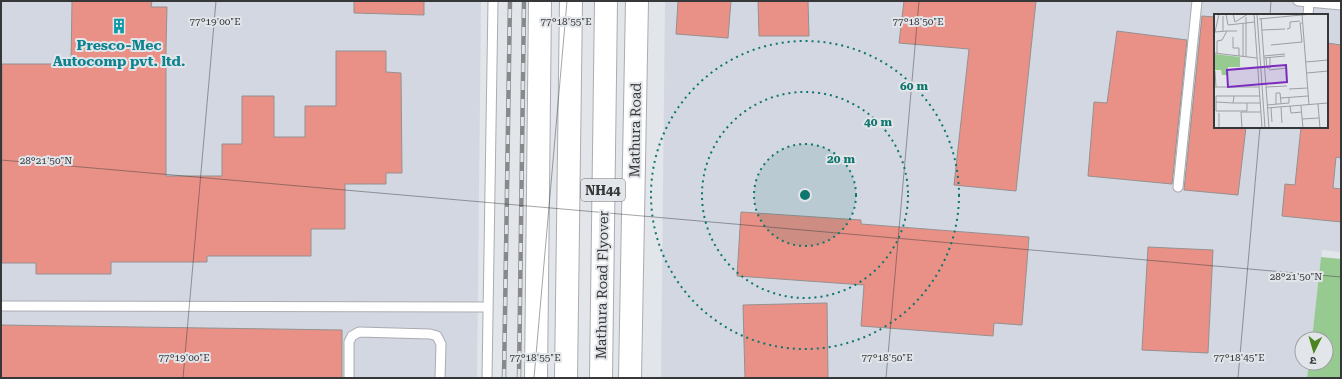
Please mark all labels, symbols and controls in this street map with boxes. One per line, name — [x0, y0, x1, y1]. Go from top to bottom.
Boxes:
inset map — [1214, 14, 1328, 128]
text: 77°19'00"E — [189, 16, 241, 27]
text: 77°18'55"E — [540, 16, 592, 27]
text: 77°18'50"E — [892, 16, 944, 27]
building icon: Presco-Mec Autocomp pvt. ltd. — [110, 17, 128, 35]
place label: Presco-Mec Autocomp pvt. ltd. — [53, 37, 185, 69]
text: 60 m — [900, 79, 928, 93]
street label: Mathura Road — [626, 83, 644, 177]
text: 40 m — [864, 115, 892, 129]
text: 20 m — [827, 152, 855, 166]
text: 28°21'50"N — [20, 155, 72, 166]
road number: NH44 — [581, 179, 625, 201]
centre of rings — [798, 188, 812, 202]
street label: Mathura Road Flyover — [593, 210, 611, 359]
text: 28°21'50"N — [1270, 271, 1322, 282]
north arrow — [1294, 331, 1334, 371]
text: 77°19'00"E — [158, 352, 210, 363]
text: 77°18'55"E — [509, 352, 561, 363]
text: 77°18'50"E — [861, 352, 913, 363]
text: 77°18'45"E — [1213, 352, 1265, 363]
text: उ — [1309, 354, 1317, 367]

